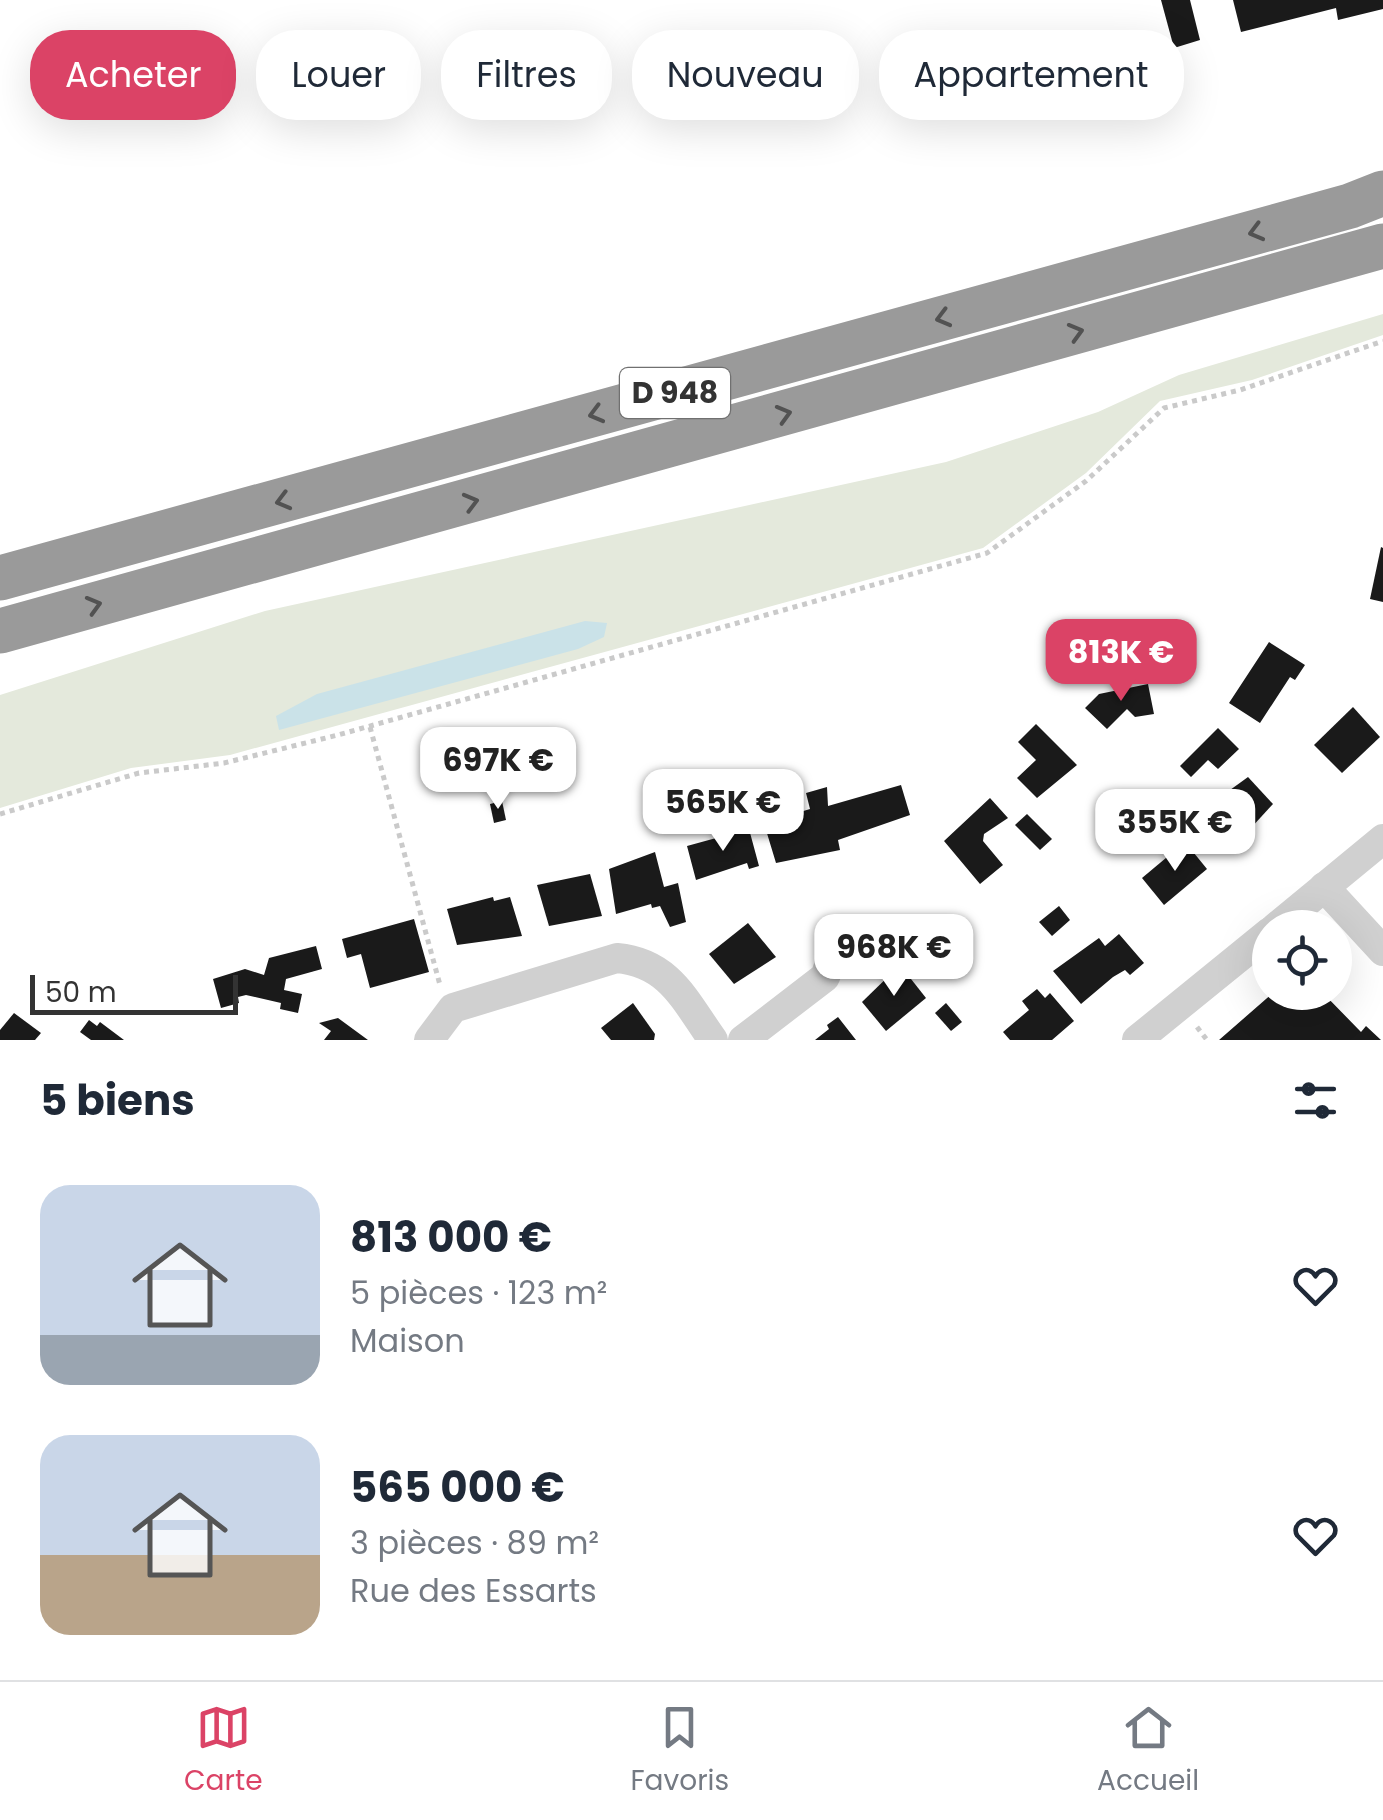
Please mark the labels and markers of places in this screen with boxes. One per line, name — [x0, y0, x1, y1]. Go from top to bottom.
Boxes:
pin: 813K € — [1040, 619, 1202, 704]
pin: 697K € — [417, 727, 579, 812]
pin: 565K € — [642, 769, 804, 854]
pin: 355K € — [1094, 789, 1256, 874]
pin: 968K € — [813, 914, 975, 999]

